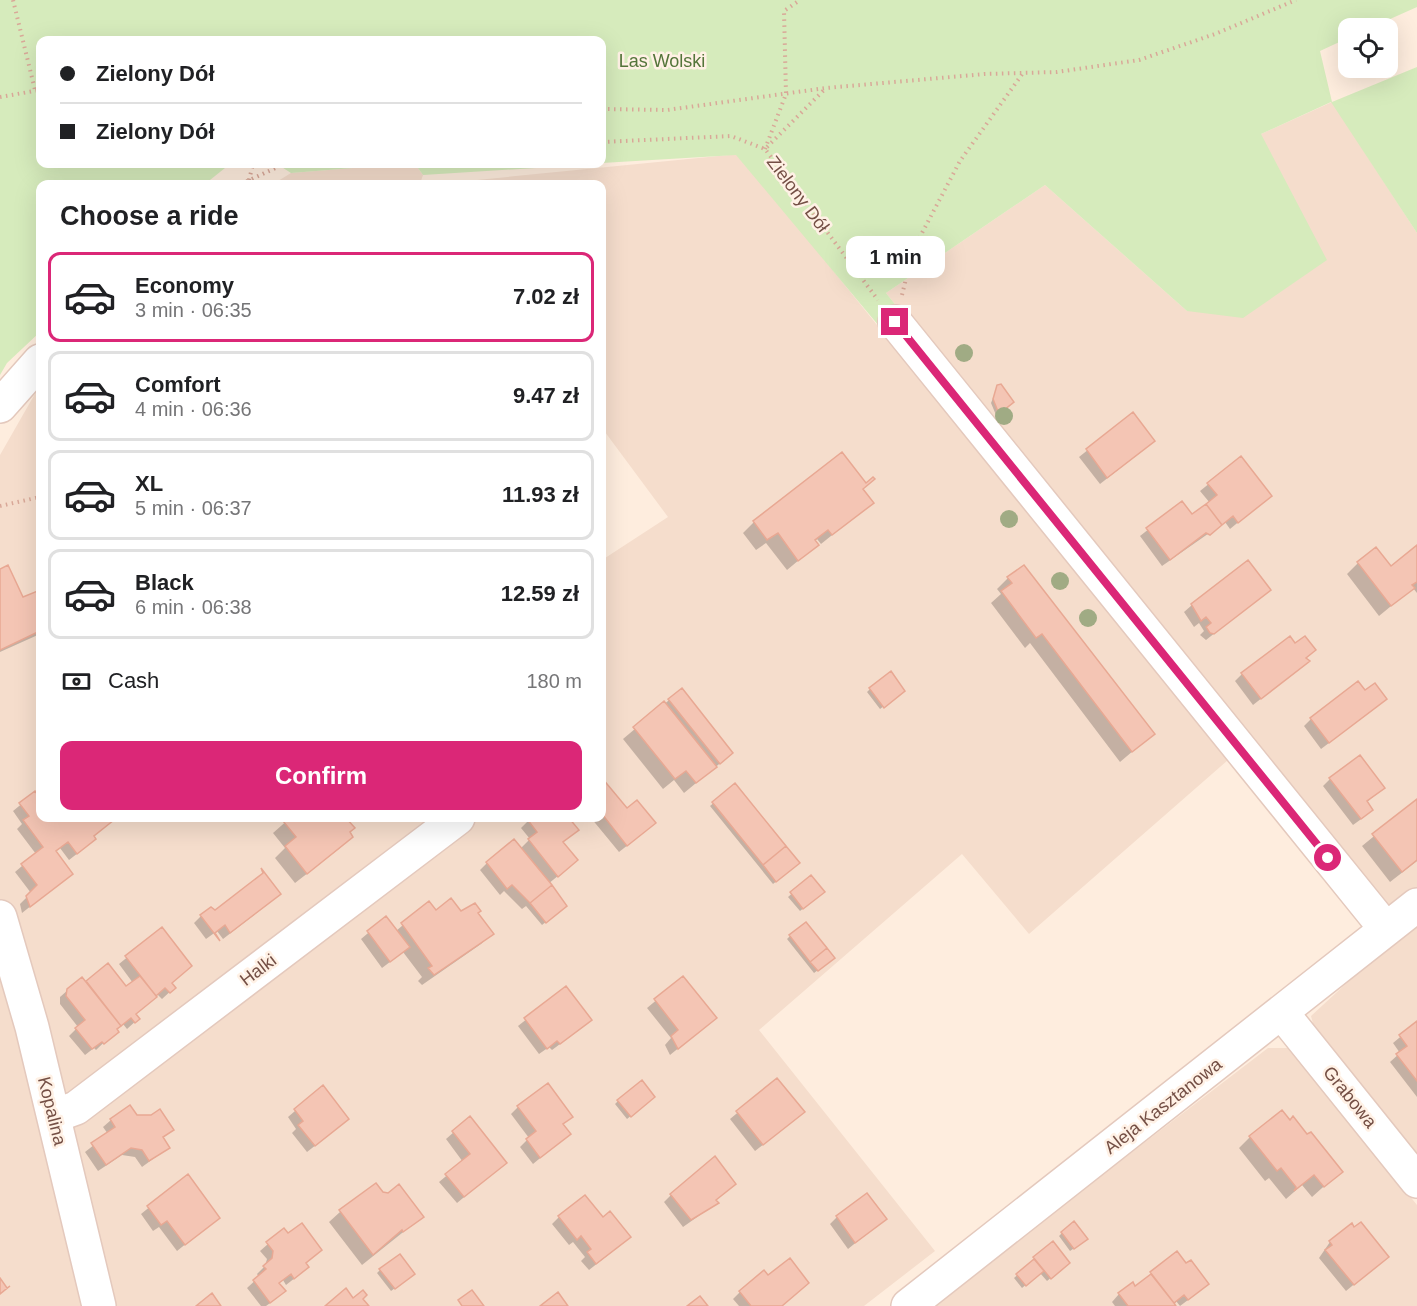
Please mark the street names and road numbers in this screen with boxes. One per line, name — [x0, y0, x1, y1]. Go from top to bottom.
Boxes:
street label: Zielony Dół — [763, 152, 833, 236]
street label: Halki — [236, 950, 280, 990]
street label: Aleja Kasztanowa — [1100, 1053, 1226, 1158]
street label: Grabowa — [1319, 1062, 1381, 1132]
street label: Kopalina — [34, 1075, 70, 1148]

